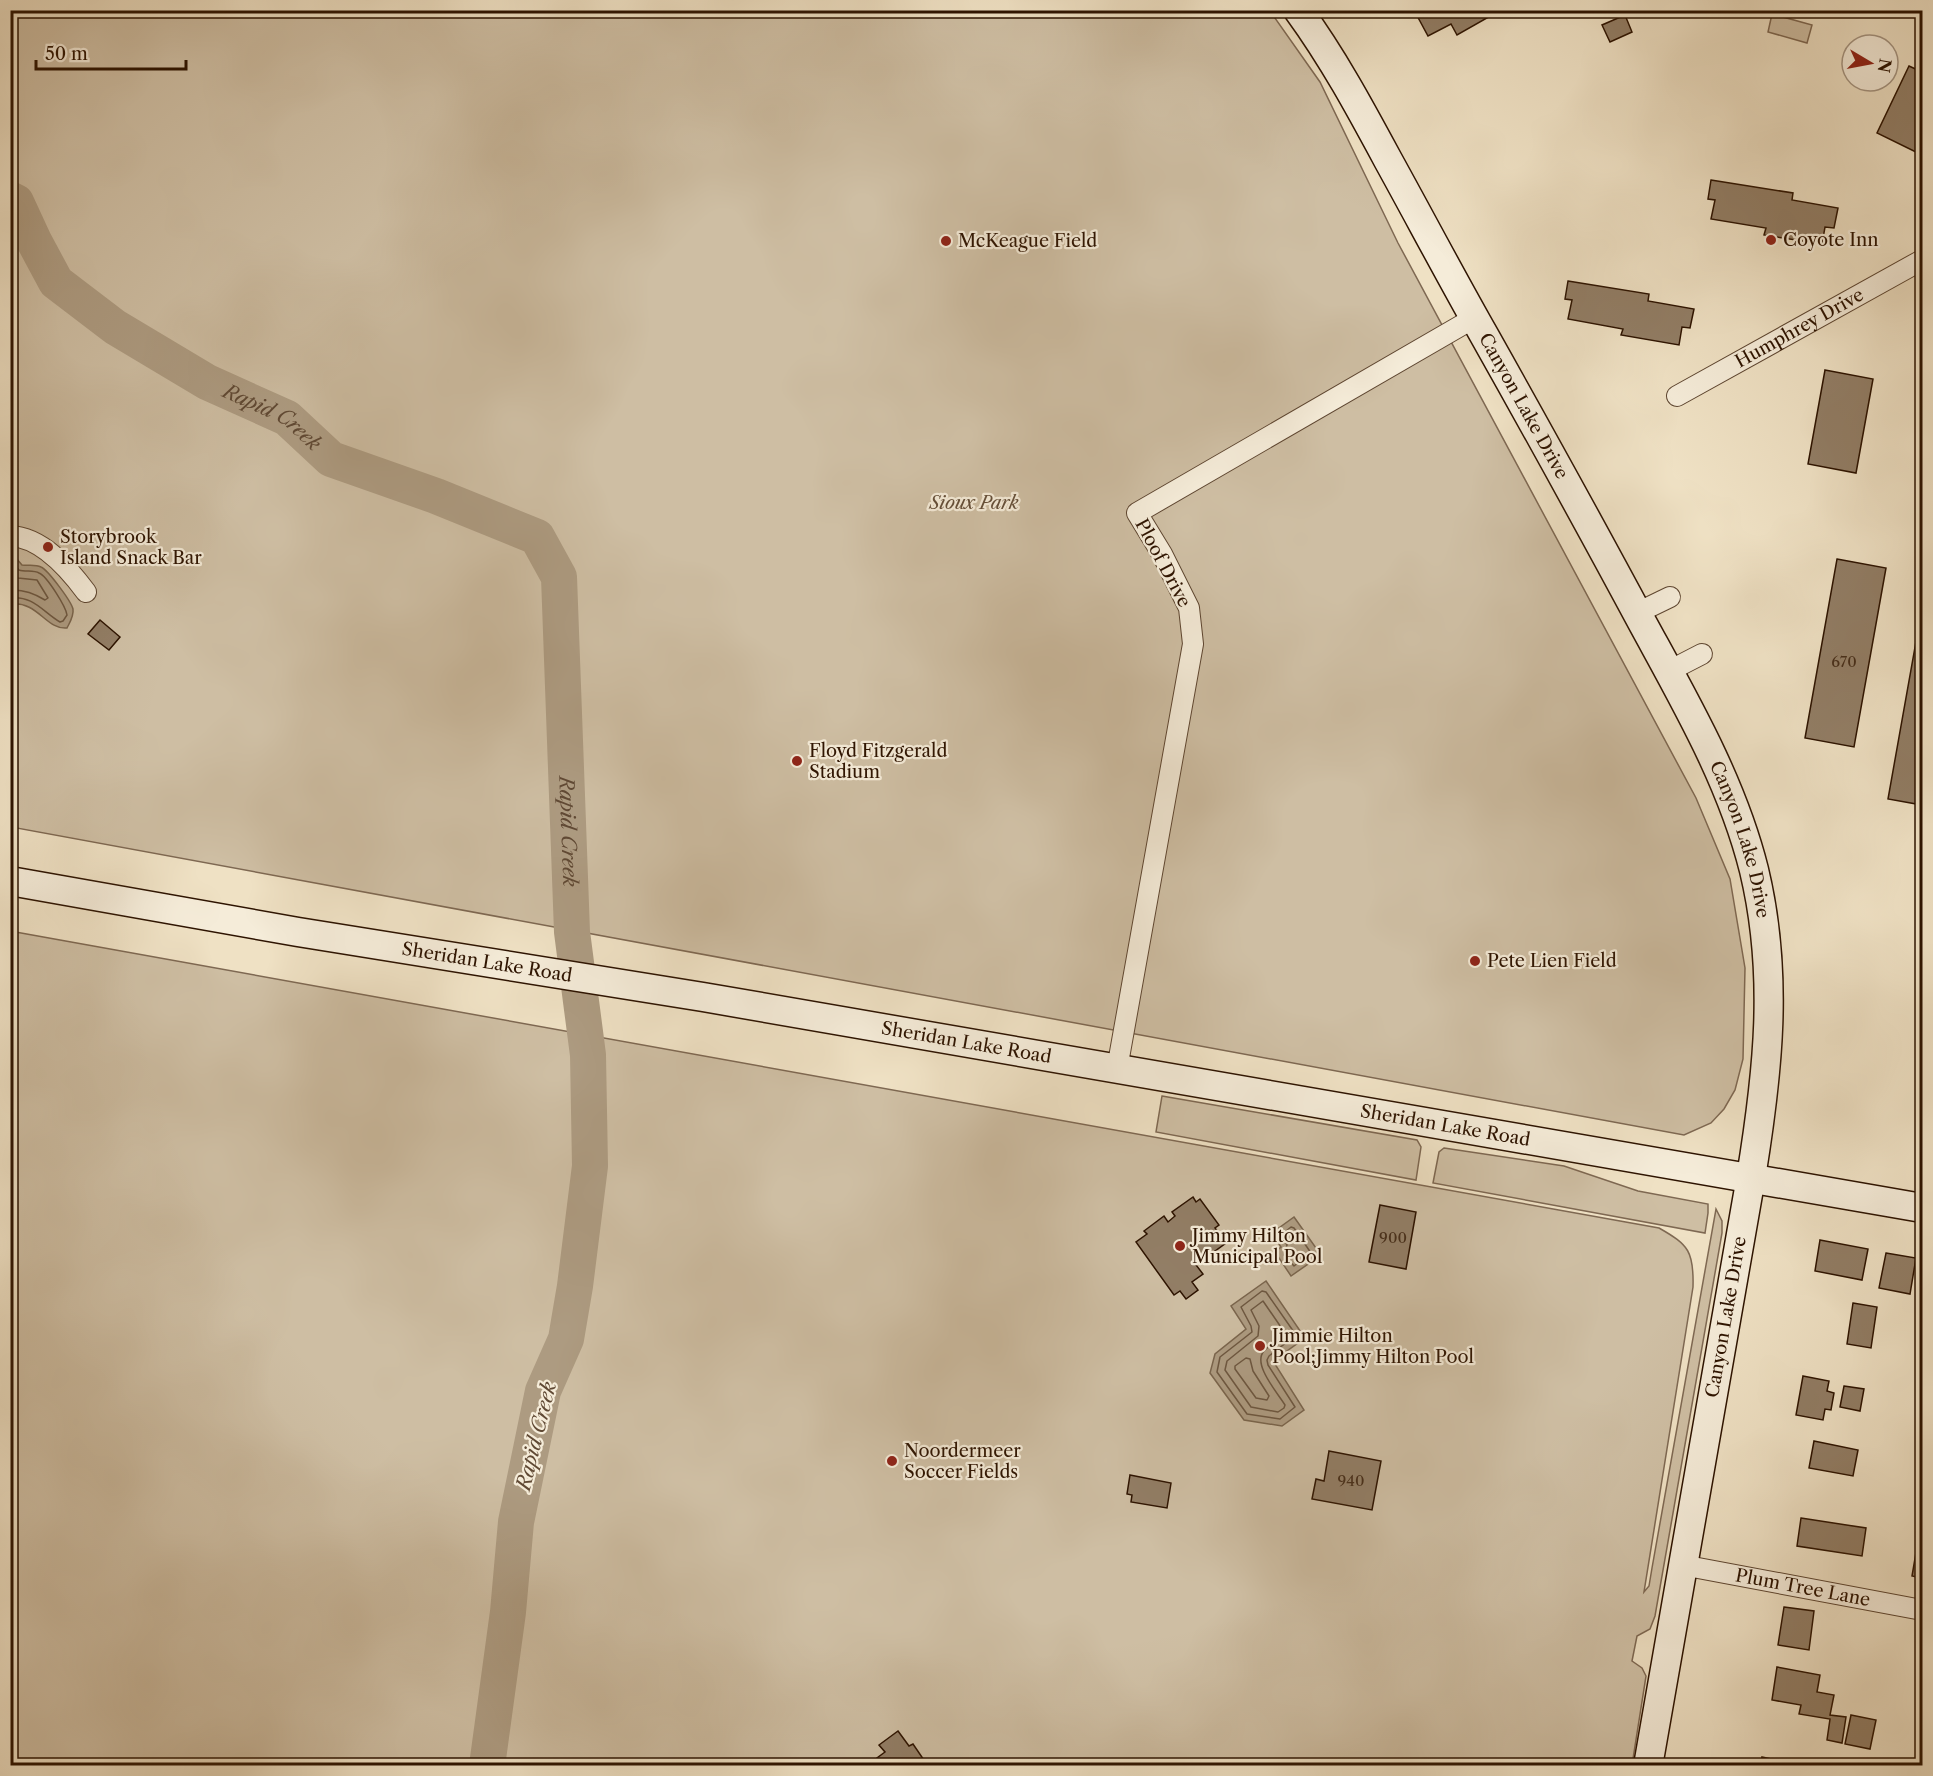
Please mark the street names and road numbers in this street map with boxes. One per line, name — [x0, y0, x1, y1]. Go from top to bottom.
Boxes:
street label: Humphrey Drive — [1731, 284, 1868, 373]
street label: Canyon Lake Drive — [1474, 329, 1573, 483]
street label: Ploof Drive — [1130, 515, 1196, 611]
street label: Canyon Lake Drive — [1705, 757, 1774, 919]
street label: Sheridan Lake Road — [400, 938, 574, 987]
street label: Sheridan Lake Road — [880, 1017, 1053, 1068]
street label: Sheridan Lake Road — [1359, 1100, 1532, 1151]
street label: Canyon Lake Drive — [1701, 1235, 1751, 1399]
street label: Plum Tree Lane — [1734, 1564, 1872, 1611]

